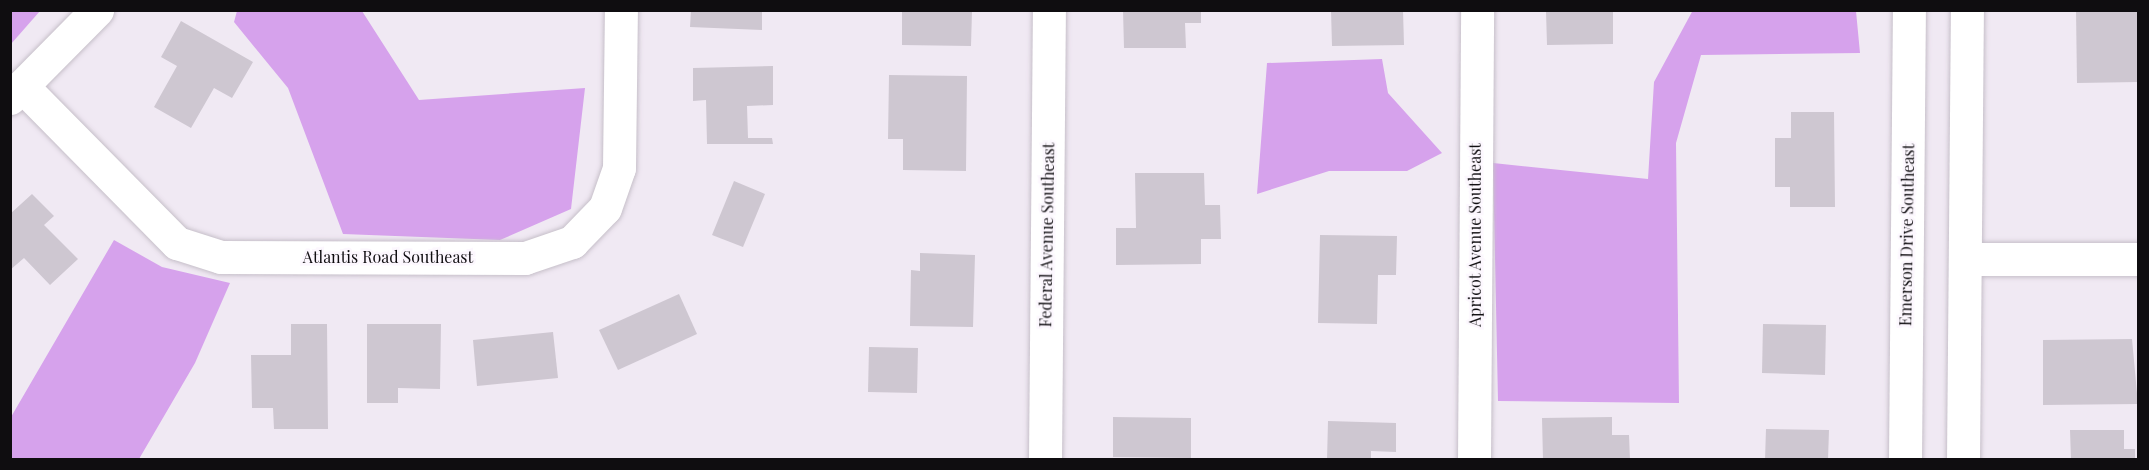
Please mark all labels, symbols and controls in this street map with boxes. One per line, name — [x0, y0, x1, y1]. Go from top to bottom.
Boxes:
street label: Federal Avenue Southeast — [1036, 142, 1058, 328]
street label: Apricot Avenue Southeast — [1465, 143, 1485, 327]
street label: Emerson Drive Southeast — [1896, 144, 1918, 326]
street label: Atlantis Road Southeast — [303, 247, 473, 267]

